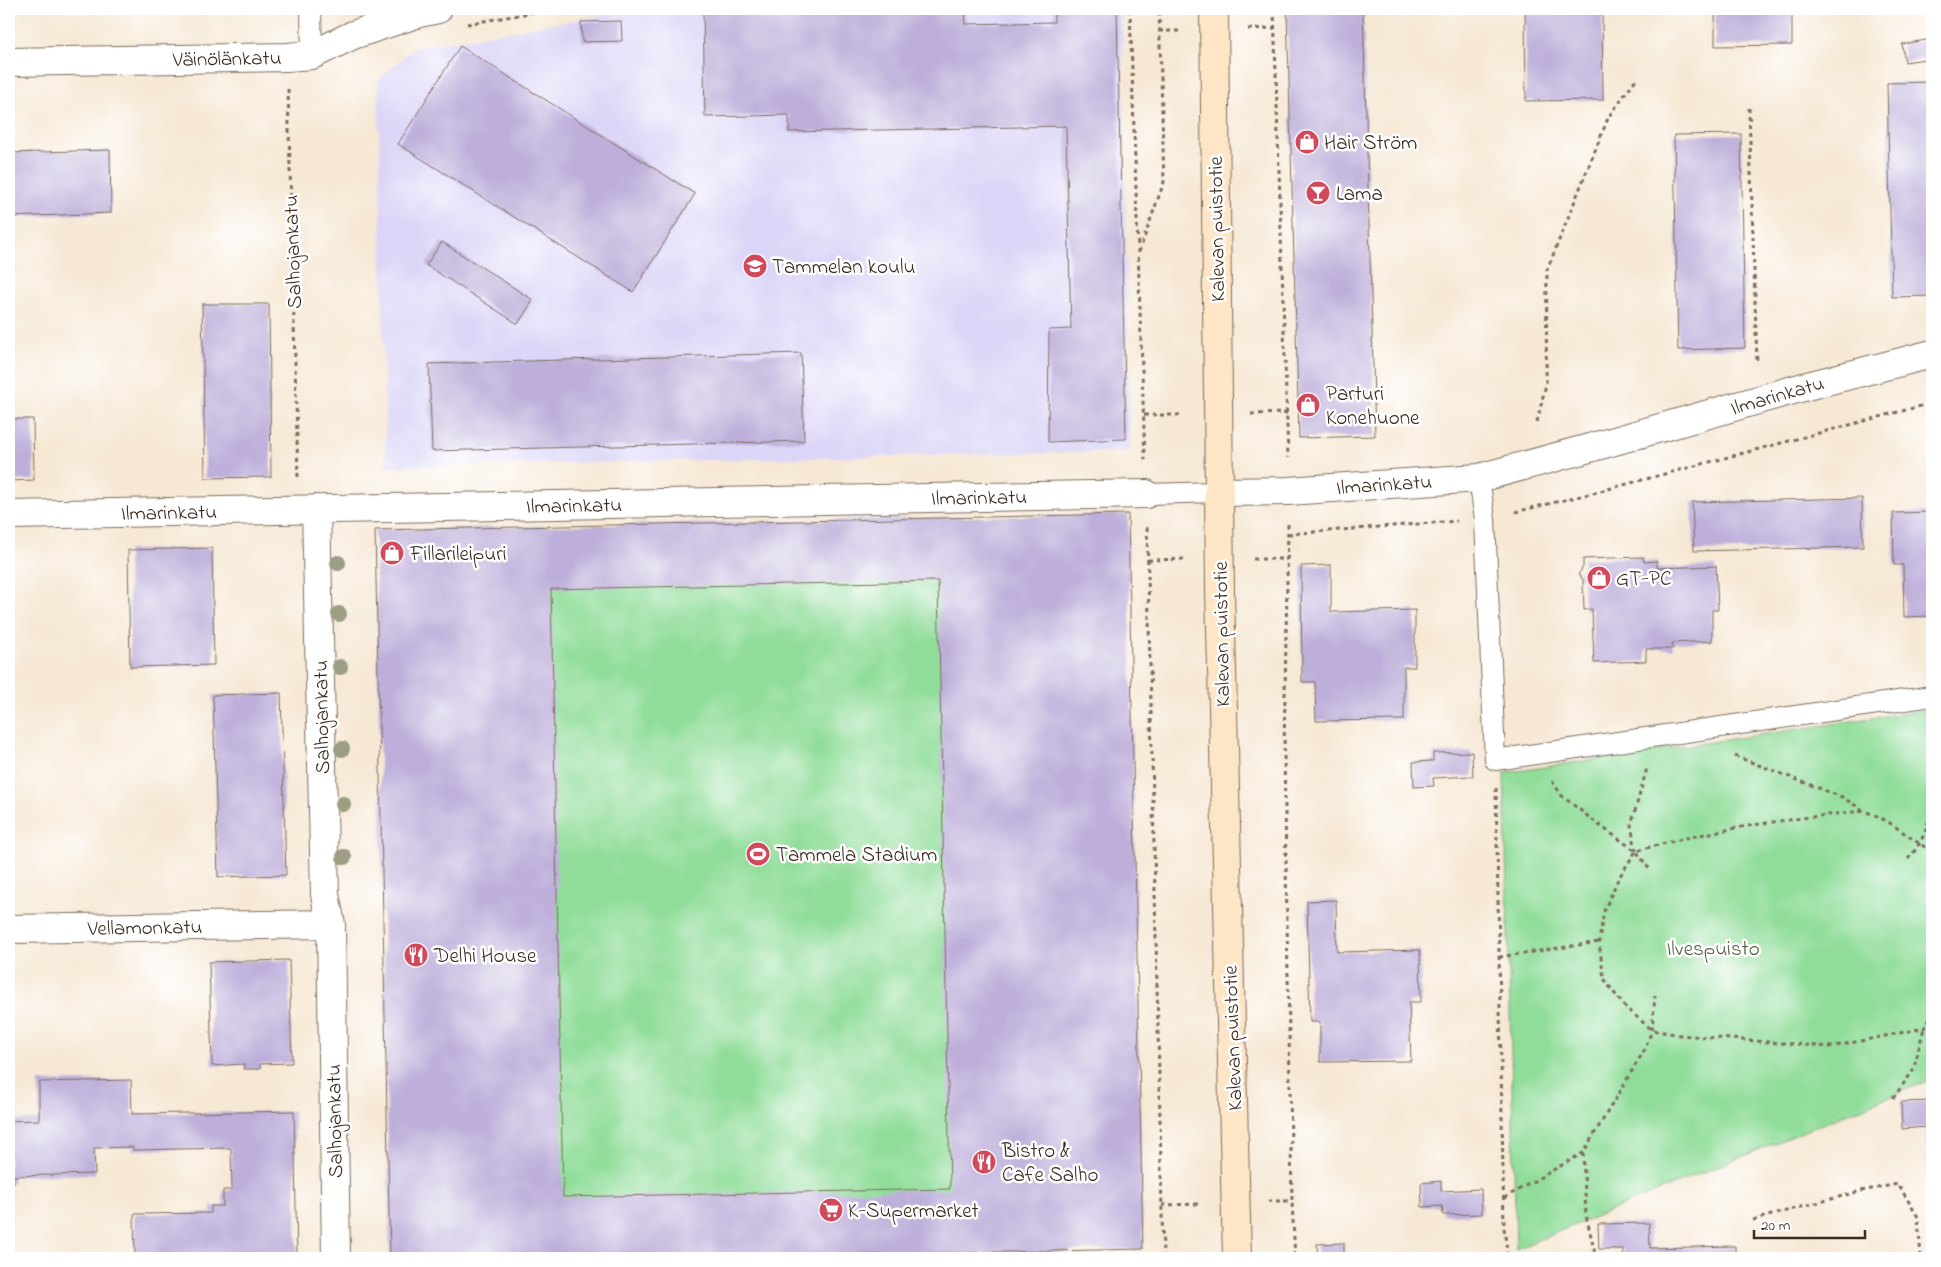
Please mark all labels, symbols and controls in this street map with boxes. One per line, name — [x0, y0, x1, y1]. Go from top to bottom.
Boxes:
street label: Väinölänkatu — [171, 44, 282, 76]
shop icon: Hair Ström — [1294, 129, 1320, 155]
place label: Hair Ström — [1324, 129, 1417, 159]
street label: Kalevan puistotie — [1202, 155, 1234, 302]
bar icon: Lama — [1305, 180, 1331, 206]
place label: Lama — [1336, 180, 1383, 210]
street label: Salhojankatu — [277, 194, 311, 310]
school or university icon: Tammelan koulu — [742, 253, 768, 279]
place label: Tammelan koulu — [772, 253, 915, 283]
street label: Ilmarinkatu — [1727, 369, 1828, 425]
place label: Parturi Konehuone — [1326, 380, 1420, 434]
shop icon: Parturi Konehuone — [1295, 392, 1321, 418]
street label: Ilmarinkatu — [1335, 468, 1433, 504]
street label: Ilmarinkatu — [931, 483, 1027, 515]
street label: Ilmarinkatu — [526, 491, 622, 523]
street label: Ilmarinkatu — [121, 498, 217, 530]
shop icon: Fillarileipuri — [379, 540, 405, 566]
place label: Fillarileipuri — [409, 540, 506, 570]
street label: Kalevan puistotie — [1207, 560, 1239, 707]
shop icon: GT-PC — [1586, 565, 1612, 591]
place label: GT-PC — [1616, 565, 1672, 595]
street label: Salhojankatu — [307, 660, 339, 774]
sports icon: Tammela Stadium — [745, 841, 771, 867]
place label: Tammela Stadium — [776, 841, 937, 871]
street label: Vellamonkatu — [86, 913, 203, 945]
park label: Ilvespuisto — [1666, 935, 1760, 965]
restaurant icon: Delhi House — [403, 942, 429, 968]
place label: Delhi House — [433, 942, 537, 972]
street label: Kalevan puistotie — [1216, 964, 1252, 1111]
street label: Salhojankatu — [320, 1064, 352, 1178]
place label: Bistro & Cafe Salho — [1001, 1137, 1099, 1191]
restaurant icon: Bistro & Cafe Salho — [971, 1149, 997, 1175]
supermarket icon: K-Supermarket — [818, 1197, 844, 1223]
place label: K-Supermarket — [848, 1197, 979, 1227]
scale bar — [1754, 1207, 1865, 1239]
text: 20 m — [1761, 1215, 1791, 1237]

